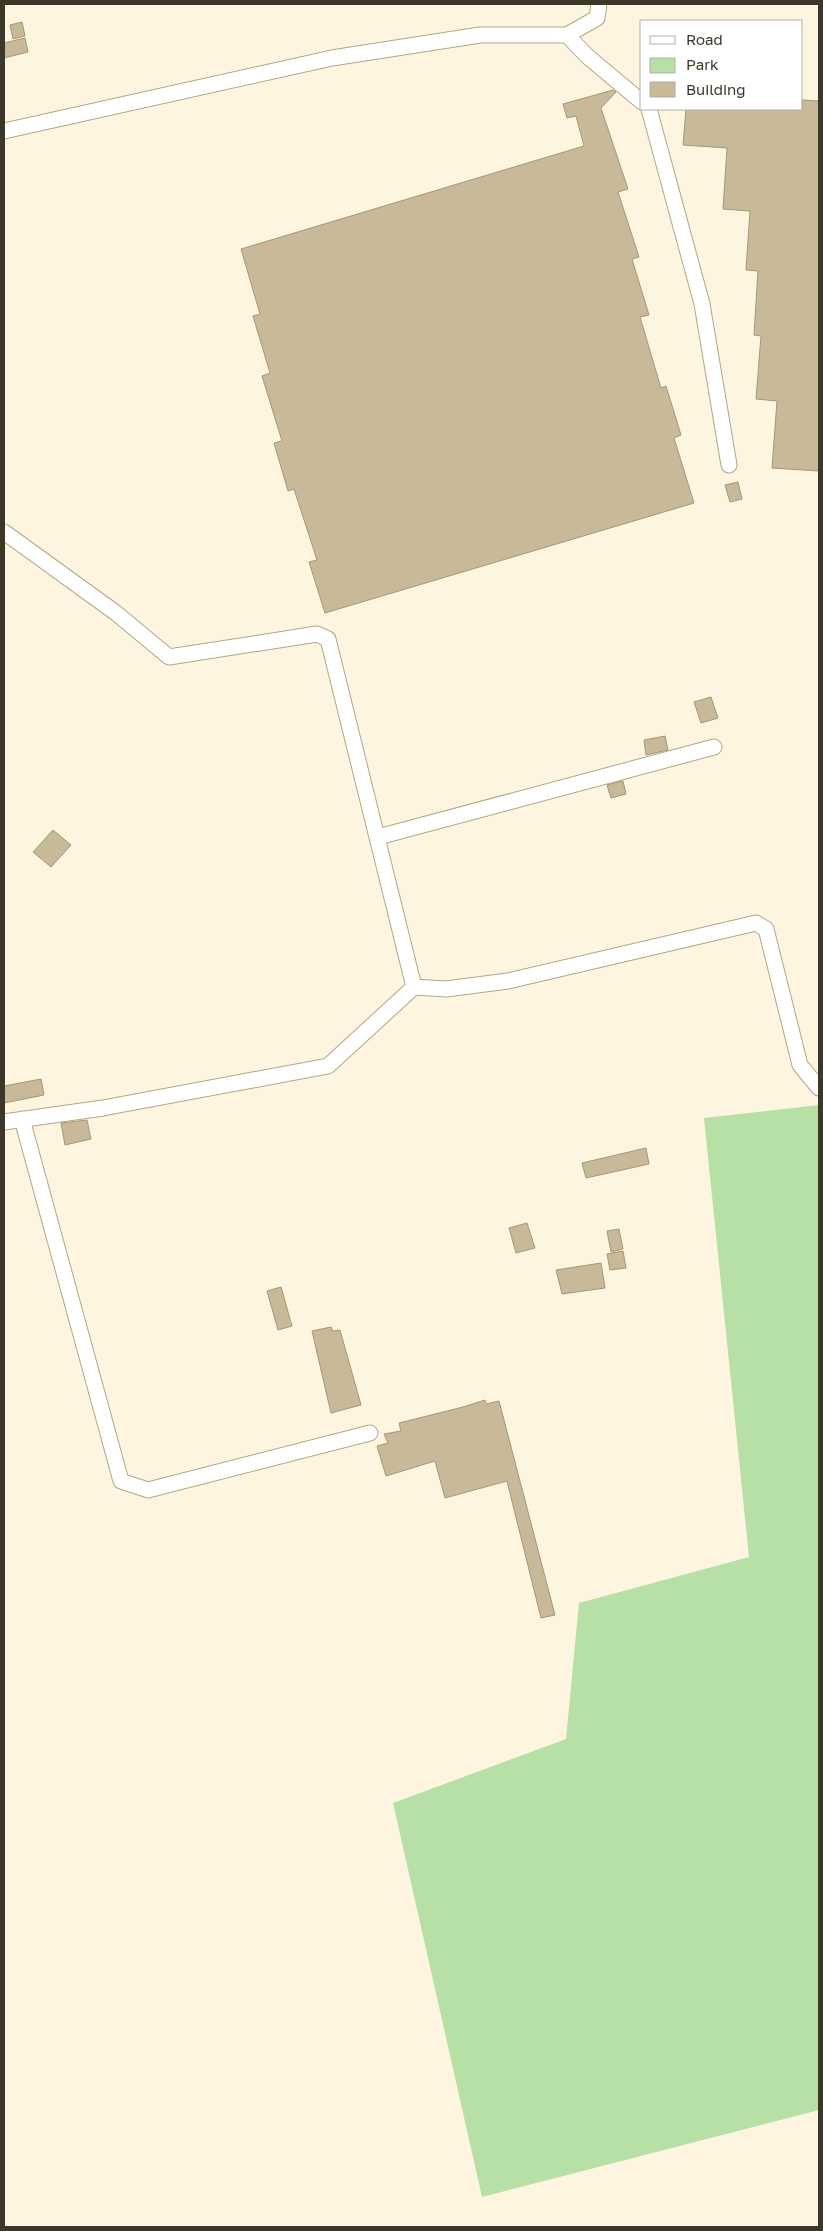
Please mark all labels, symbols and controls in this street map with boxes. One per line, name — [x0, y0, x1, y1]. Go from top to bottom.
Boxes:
legend — [640, 20, 803, 110]
text: Road — [686, 30, 723, 48]
text: Park — [686, 55, 719, 73]
text: Building — [686, 80, 746, 98]

